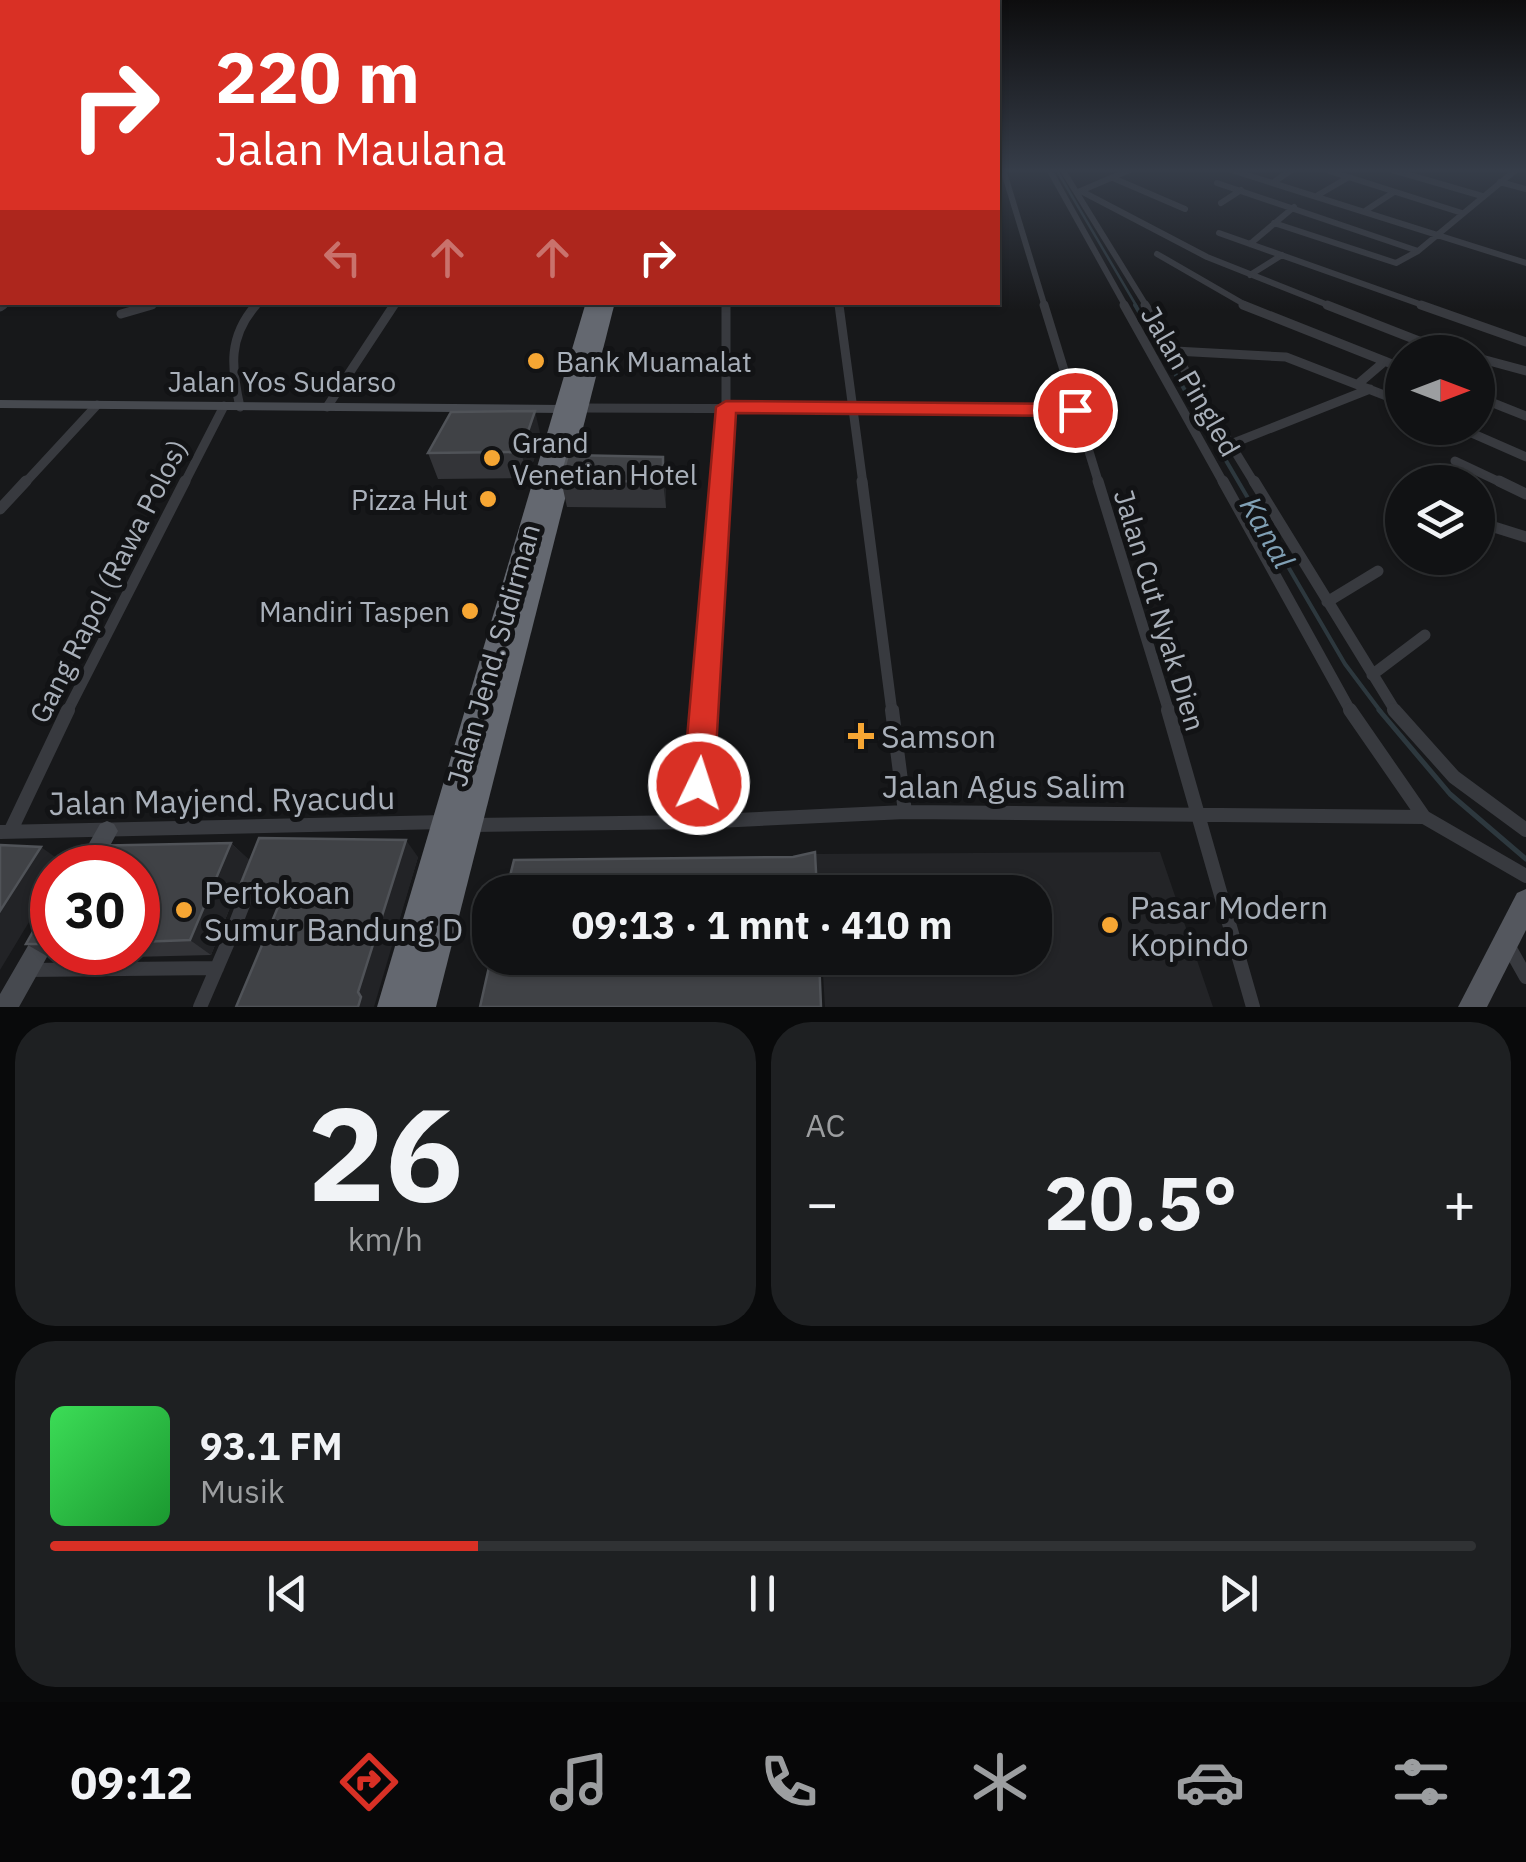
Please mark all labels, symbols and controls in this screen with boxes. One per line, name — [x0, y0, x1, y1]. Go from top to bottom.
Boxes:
text: 220 m — [215, 31, 420, 122]
icon: right — [50, 40, 180, 170]
text: Jalan Maulana — [215, 119, 506, 177]
icon: left — [315, 230, 370, 285]
icon: ahead — [420, 230, 475, 285]
icon: ahead — [525, 230, 580, 285]
icon: right — [630, 230, 685, 285]
street label: Jalan Pingled — [1133, 299, 1249, 463]
north arrow — [1385, 335, 1495, 445]
map controls — [1385, 335, 1495, 575]
place label: Bank Muamalat — [556, 343, 752, 380]
marker: Bank Muamalat — [525, 350, 547, 372]
street label: Jalan Yos Sudarso — [168, 363, 396, 400]
pin — [1033, 368, 1118, 453]
icon: arrive — [1048, 383, 1103, 438]
place label: Grand Venetian Hotel — [512, 424, 697, 493]
street label: Gang Rapol (Rawa Polos) — [20, 433, 196, 729]
marker: Grand Venetian Hotel — [481, 447, 503, 469]
button: layers — [1385, 465, 1495, 575]
place label: Pizza Hut — [351, 481, 468, 518]
street label: Jalan Cut Nyak Dien — [1106, 485, 1214, 735]
marker: Pizza Hut — [477, 488, 499, 510]
water label: Kanal — [1232, 489, 1304, 575]
street label: Jalan Jend. Sudirman — [438, 519, 548, 791]
place label: Mandiri Taspen — [259, 593, 450, 630]
marker: Mandiri Taspen — [459, 600, 481, 622]
place label: Samson — [881, 715, 996, 757]
marker: Samson — [850, 725, 872, 747]
position arrow — [647, 732, 751, 836]
street label: Jalan Agus Salim — [882, 765, 1126, 807]
street label: Jalan Mayjend. Ryacudu — [48, 776, 396, 824]
speed limit sign: 30 — [30, 845, 160, 975]
place label: Pertokoan Sumur Bandung D — [204, 871, 463, 950]
place label: Pasar Modern Kopindo — [1130, 886, 1328, 965]
marker: Pertokoan Sumur Bandung D — [173, 899, 195, 921]
text: 09:13 · 1 mnt · 410 m — [571, 900, 953, 949]
marker: Pasar Modern Kopindo — [1099, 914, 1121, 936]
text: 26 — [307, 1068, 463, 1237]
text: AC — [806, 1104, 845, 1146]
text: 20.5° — [1044, 1153, 1238, 1251]
text: − — [806, 1167, 839, 1238]
text: + — [1443, 1167, 1476, 1238]
text: km/h — [348, 1218, 423, 1260]
text: 93.1 FM — [200, 1421, 343, 1470]
text: Musik — [200, 1470, 285, 1512]
icon: previous — [260, 1566, 315, 1621]
icon: pause — [735, 1566, 790, 1621]
icon: next — [1211, 1566, 1266, 1621]
icon: directions — [334, 1747, 404, 1817]
icon: music — [544, 1747, 614, 1817]
icon: phone — [754, 1747, 824, 1817]
icon: climate — [965, 1747, 1035, 1817]
icon: car — [1175, 1747, 1245, 1817]
icon: filters — [1386, 1747, 1456, 1817]
text: 09:12 — [70, 1753, 193, 1811]

